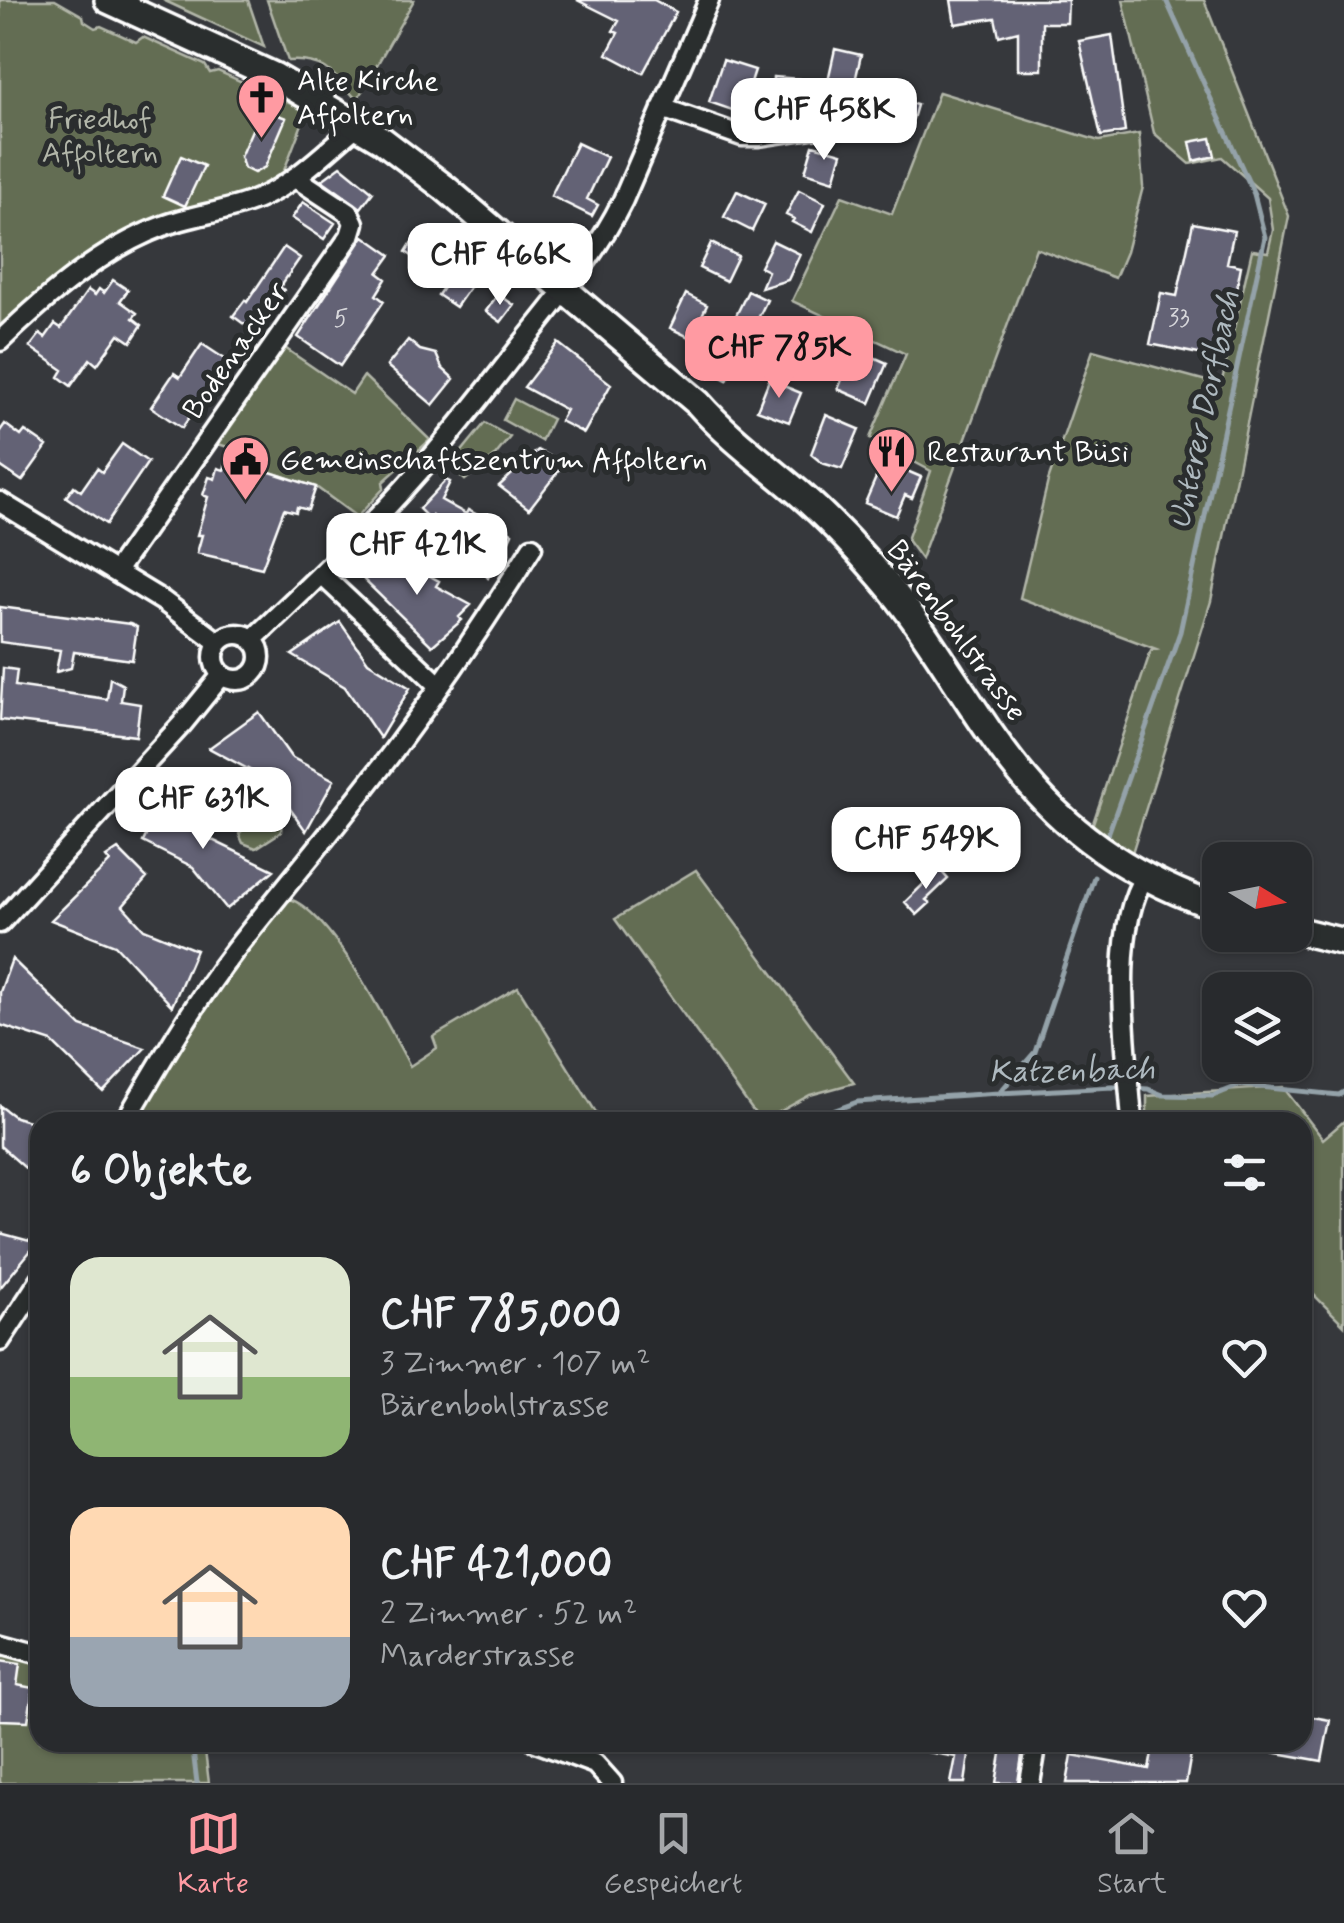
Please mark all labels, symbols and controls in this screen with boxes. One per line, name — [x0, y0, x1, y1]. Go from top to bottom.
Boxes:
place label: Alte Kirche Affoltern — [297, 62, 439, 137]
church icon: Alte Kirche Affoltern — [236, 72, 288, 140]
pin: CHF 458K — [721, 78, 927, 163]
text: CHF 458K — [753, 89, 895, 131]
park label: Friedhof Affoltern — [42, 100, 158, 175]
pin: CHF 466K — [397, 223, 603, 308]
text: CHF 466K — [430, 234, 570, 276]
street label: Bodenacker — [174, 274, 298, 427]
water label: Unterer Dorfbach — [1159, 287, 1251, 533]
house number: 33 — [1168, 302, 1190, 335]
house number: 5 — [333, 303, 349, 336]
pin: CHF 785K — [676, 316, 882, 401]
text: CHF 785K — [707, 327, 851, 369]
restaurant icon: Restaurant Büsi — [866, 426, 918, 494]
place label: Restaurant Büsi — [927, 433, 1129, 472]
public building icon: Gemeinschaftszentrum Affoltern — [219, 434, 271, 502]
place label: Gemeinschaftszentrum Affoltern — [280, 441, 707, 482]
pin: CHF 421K — [314, 513, 520, 598]
text: CHF 421K — [348, 524, 486, 566]
street label: Bärenbohlstrasse — [877, 532, 1035, 730]
pin: CHF 631K — [100, 767, 306, 852]
text: CHF 631K — [137, 778, 269, 820]
pin: CHF 549K — [823, 807, 1029, 892]
text: CHF 549K — [854, 818, 998, 860]
north arrow — [1202, 842, 1312, 952]
map controls — [1202, 842, 1312, 1082]
button: layers — [1202, 972, 1312, 1082]
water label: Katzenbach — [989, 1049, 1155, 1093]
text: 6 Objekte — [70, 1145, 252, 1200]
icon: filters — [1217, 1145, 1272, 1200]
text: CHF 785,000 — [380, 1288, 621, 1343]
icon: home — [150, 1297, 270, 1417]
icon: heart — [1217, 1330, 1272, 1385]
text: 3 Zimmer · 107 m² — [380, 1343, 650, 1385]
text: Bärenbohlstrasse — [380, 1385, 610, 1427]
text: CHF 421,000 — [380, 1538, 612, 1593]
icon: home — [150, 1547, 270, 1667]
icon: heart — [1217, 1580, 1272, 1635]
text: 2 Zimmer · 52 m² — [380, 1593, 637, 1635]
text: Marderstrasse — [380, 1635, 575, 1677]
tab: Karte — [177, 1806, 249, 1903]
tab: Gespeichert — [604, 1806, 742, 1903]
tab: Start — [1097, 1806, 1167, 1903]

